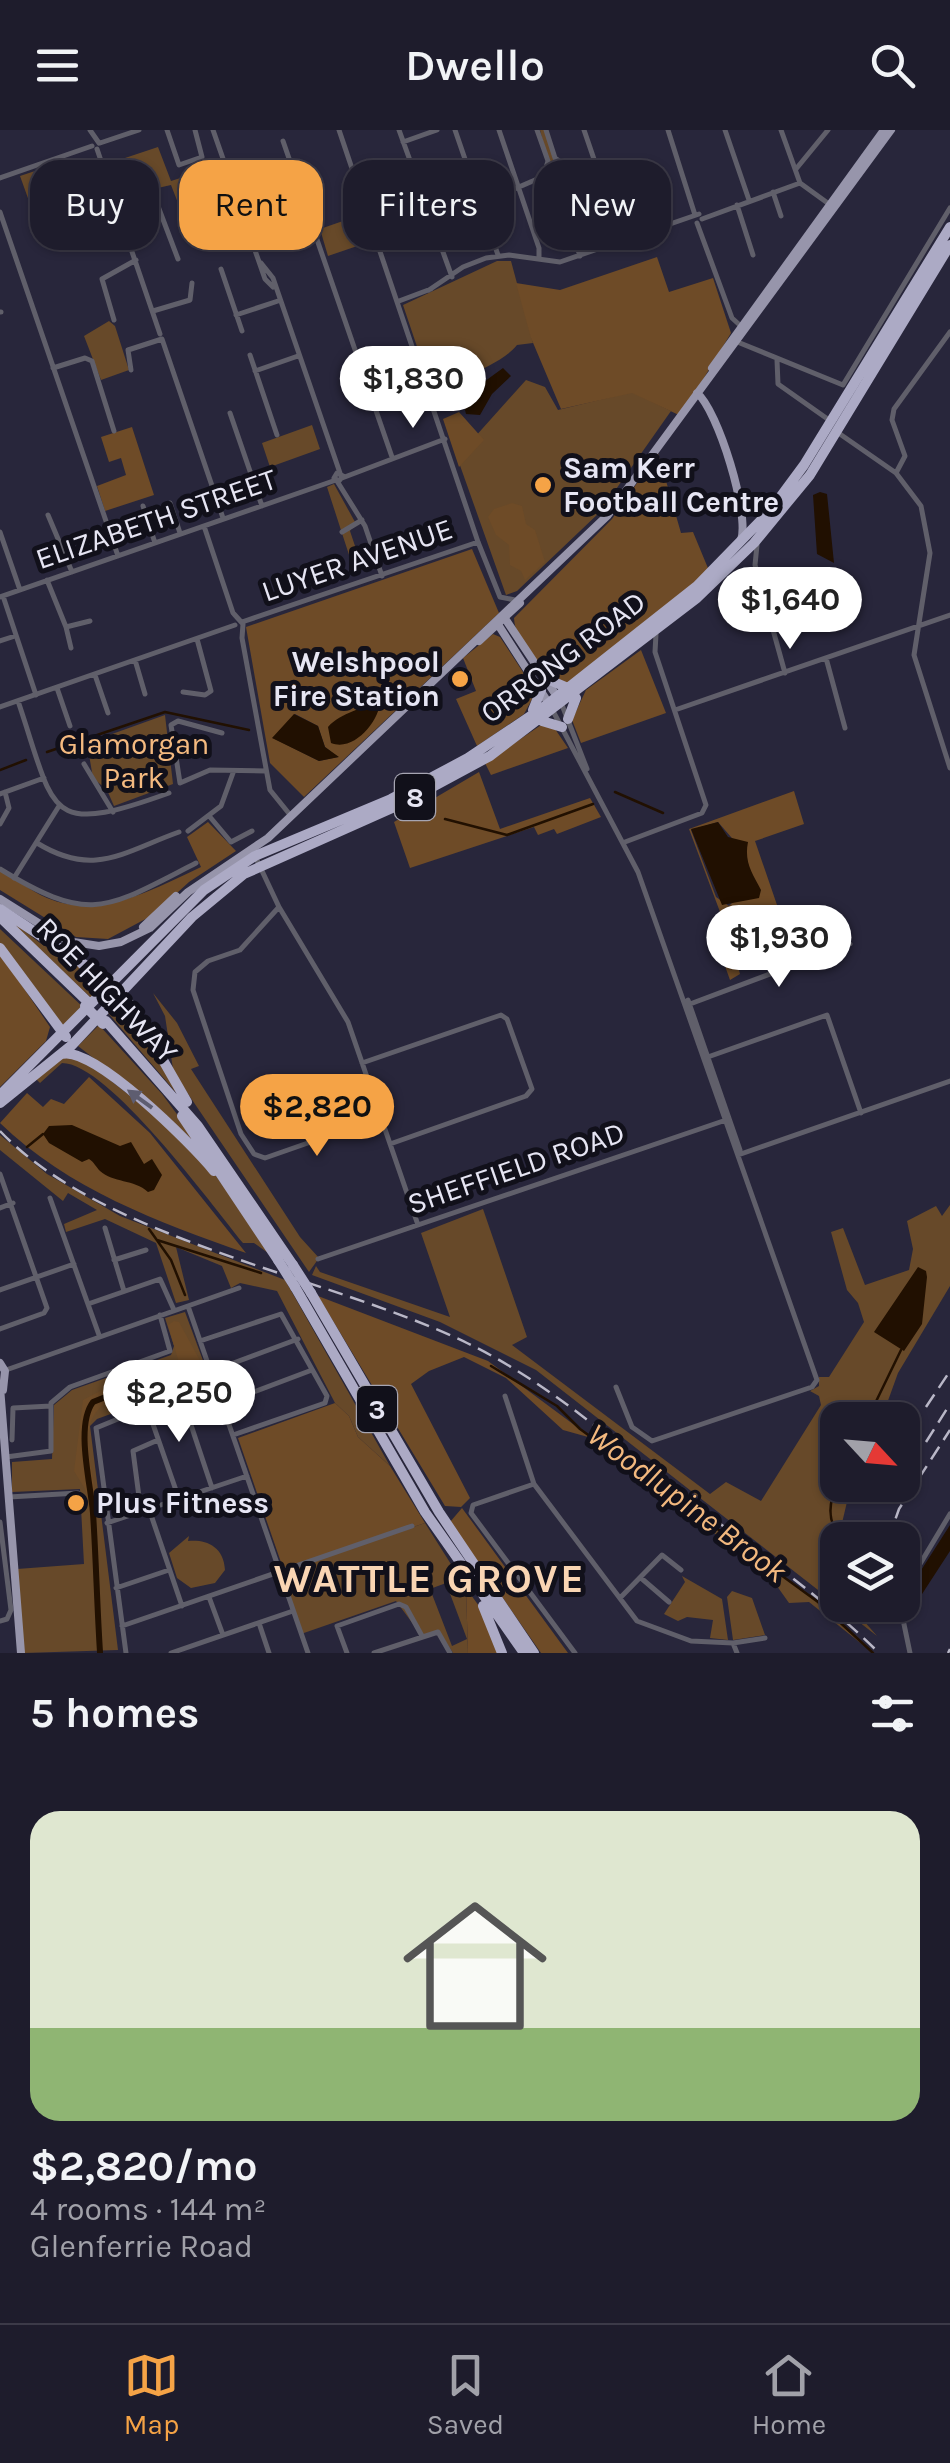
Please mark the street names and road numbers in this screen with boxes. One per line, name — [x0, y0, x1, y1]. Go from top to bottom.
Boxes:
street label: ELIZABETH STREET — [31, 461, 281, 577]
street label: LUYER AVENUE — [257, 510, 457, 610]
street label: ORRONG ROAD — [473, 583, 653, 731]
road number: 8 — [395, 774, 435, 820]
street label: ROE HIGHWAY — [29, 910, 186, 1071]
street label: SHEFFIELD ROAD — [403, 1114, 629, 1222]
road number: 3 — [357, 1386, 397, 1432]

